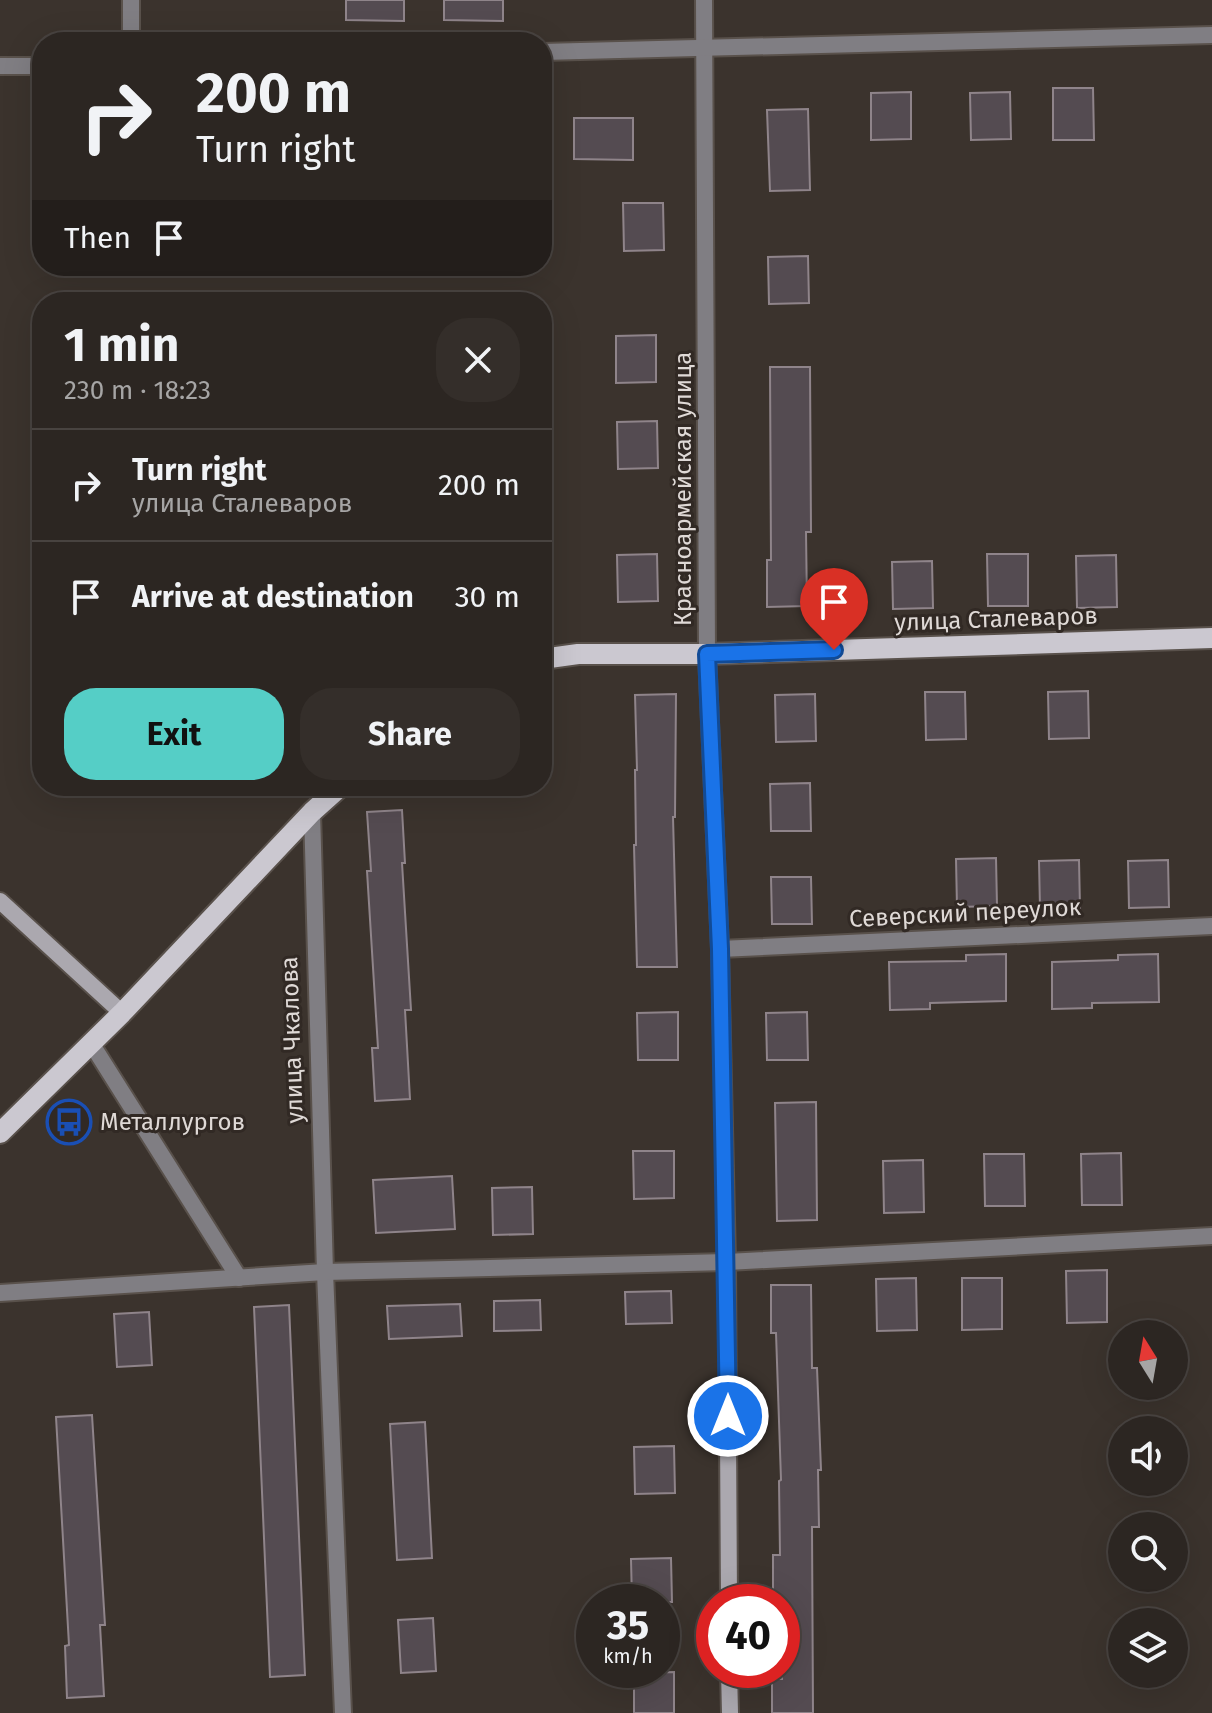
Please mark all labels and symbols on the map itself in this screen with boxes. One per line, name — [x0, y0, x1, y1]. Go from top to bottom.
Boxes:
street label: Красноармейская улица — [669, 352, 697, 626]
pin — [800, 568, 868, 650]
street label: улица Сталеваров — [894, 601, 1098, 637]
street label: Северский переулок — [848, 893, 1082, 933]
street label: улица Чкалова — [275, 956, 309, 1124]
bus stop icon: Металлургов — [45, 1098, 93, 1146]
place label: Металлургов — [100, 1108, 245, 1136]
north arrow — [1108, 1320, 1188, 1400]
position arrow — [686, 1374, 770, 1458]
speed limit sign: 40 — [696, 1584, 800, 1688]

